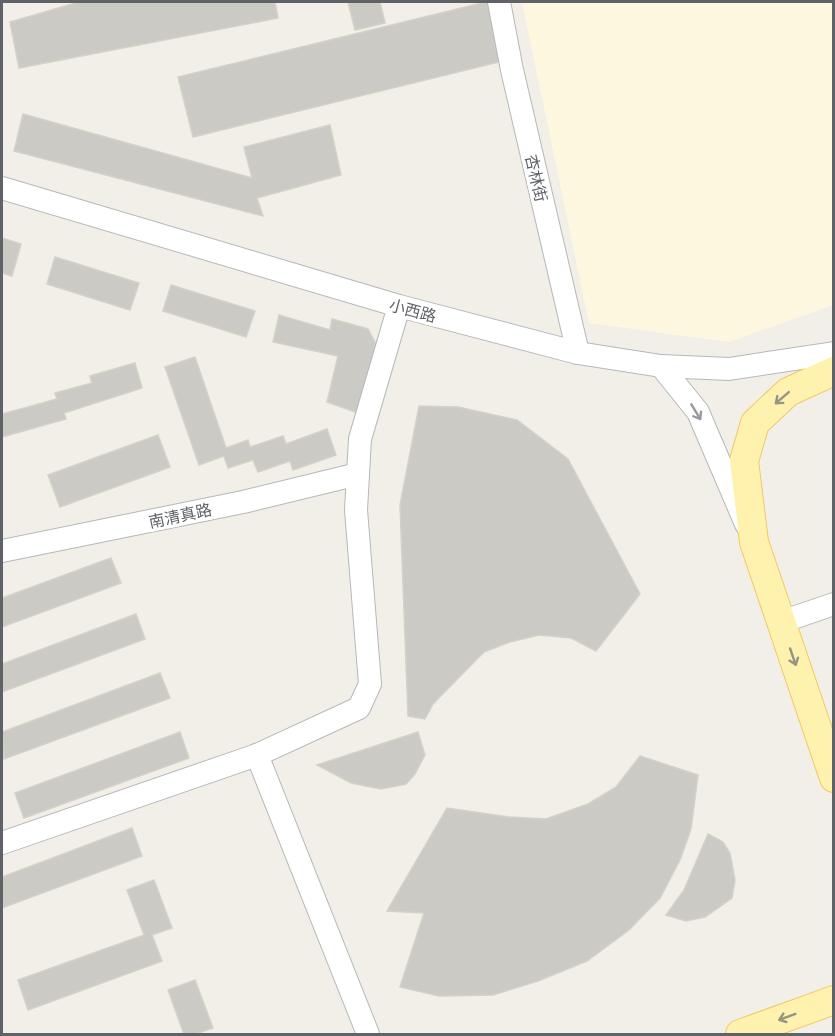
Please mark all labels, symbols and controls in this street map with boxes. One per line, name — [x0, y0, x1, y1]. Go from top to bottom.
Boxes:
street label: 杏林街 — [522, 152, 552, 204]
street label: 小西路 — [387, 295, 439, 325]
one-way arrow — [775, 391, 790, 405]
one-way arrow — [690, 403, 702, 420]
street label: 南清真路 — [147, 499, 213, 531]
one-way arrow — [788, 647, 799, 666]
one-way arrow — [778, 1013, 797, 1024]

